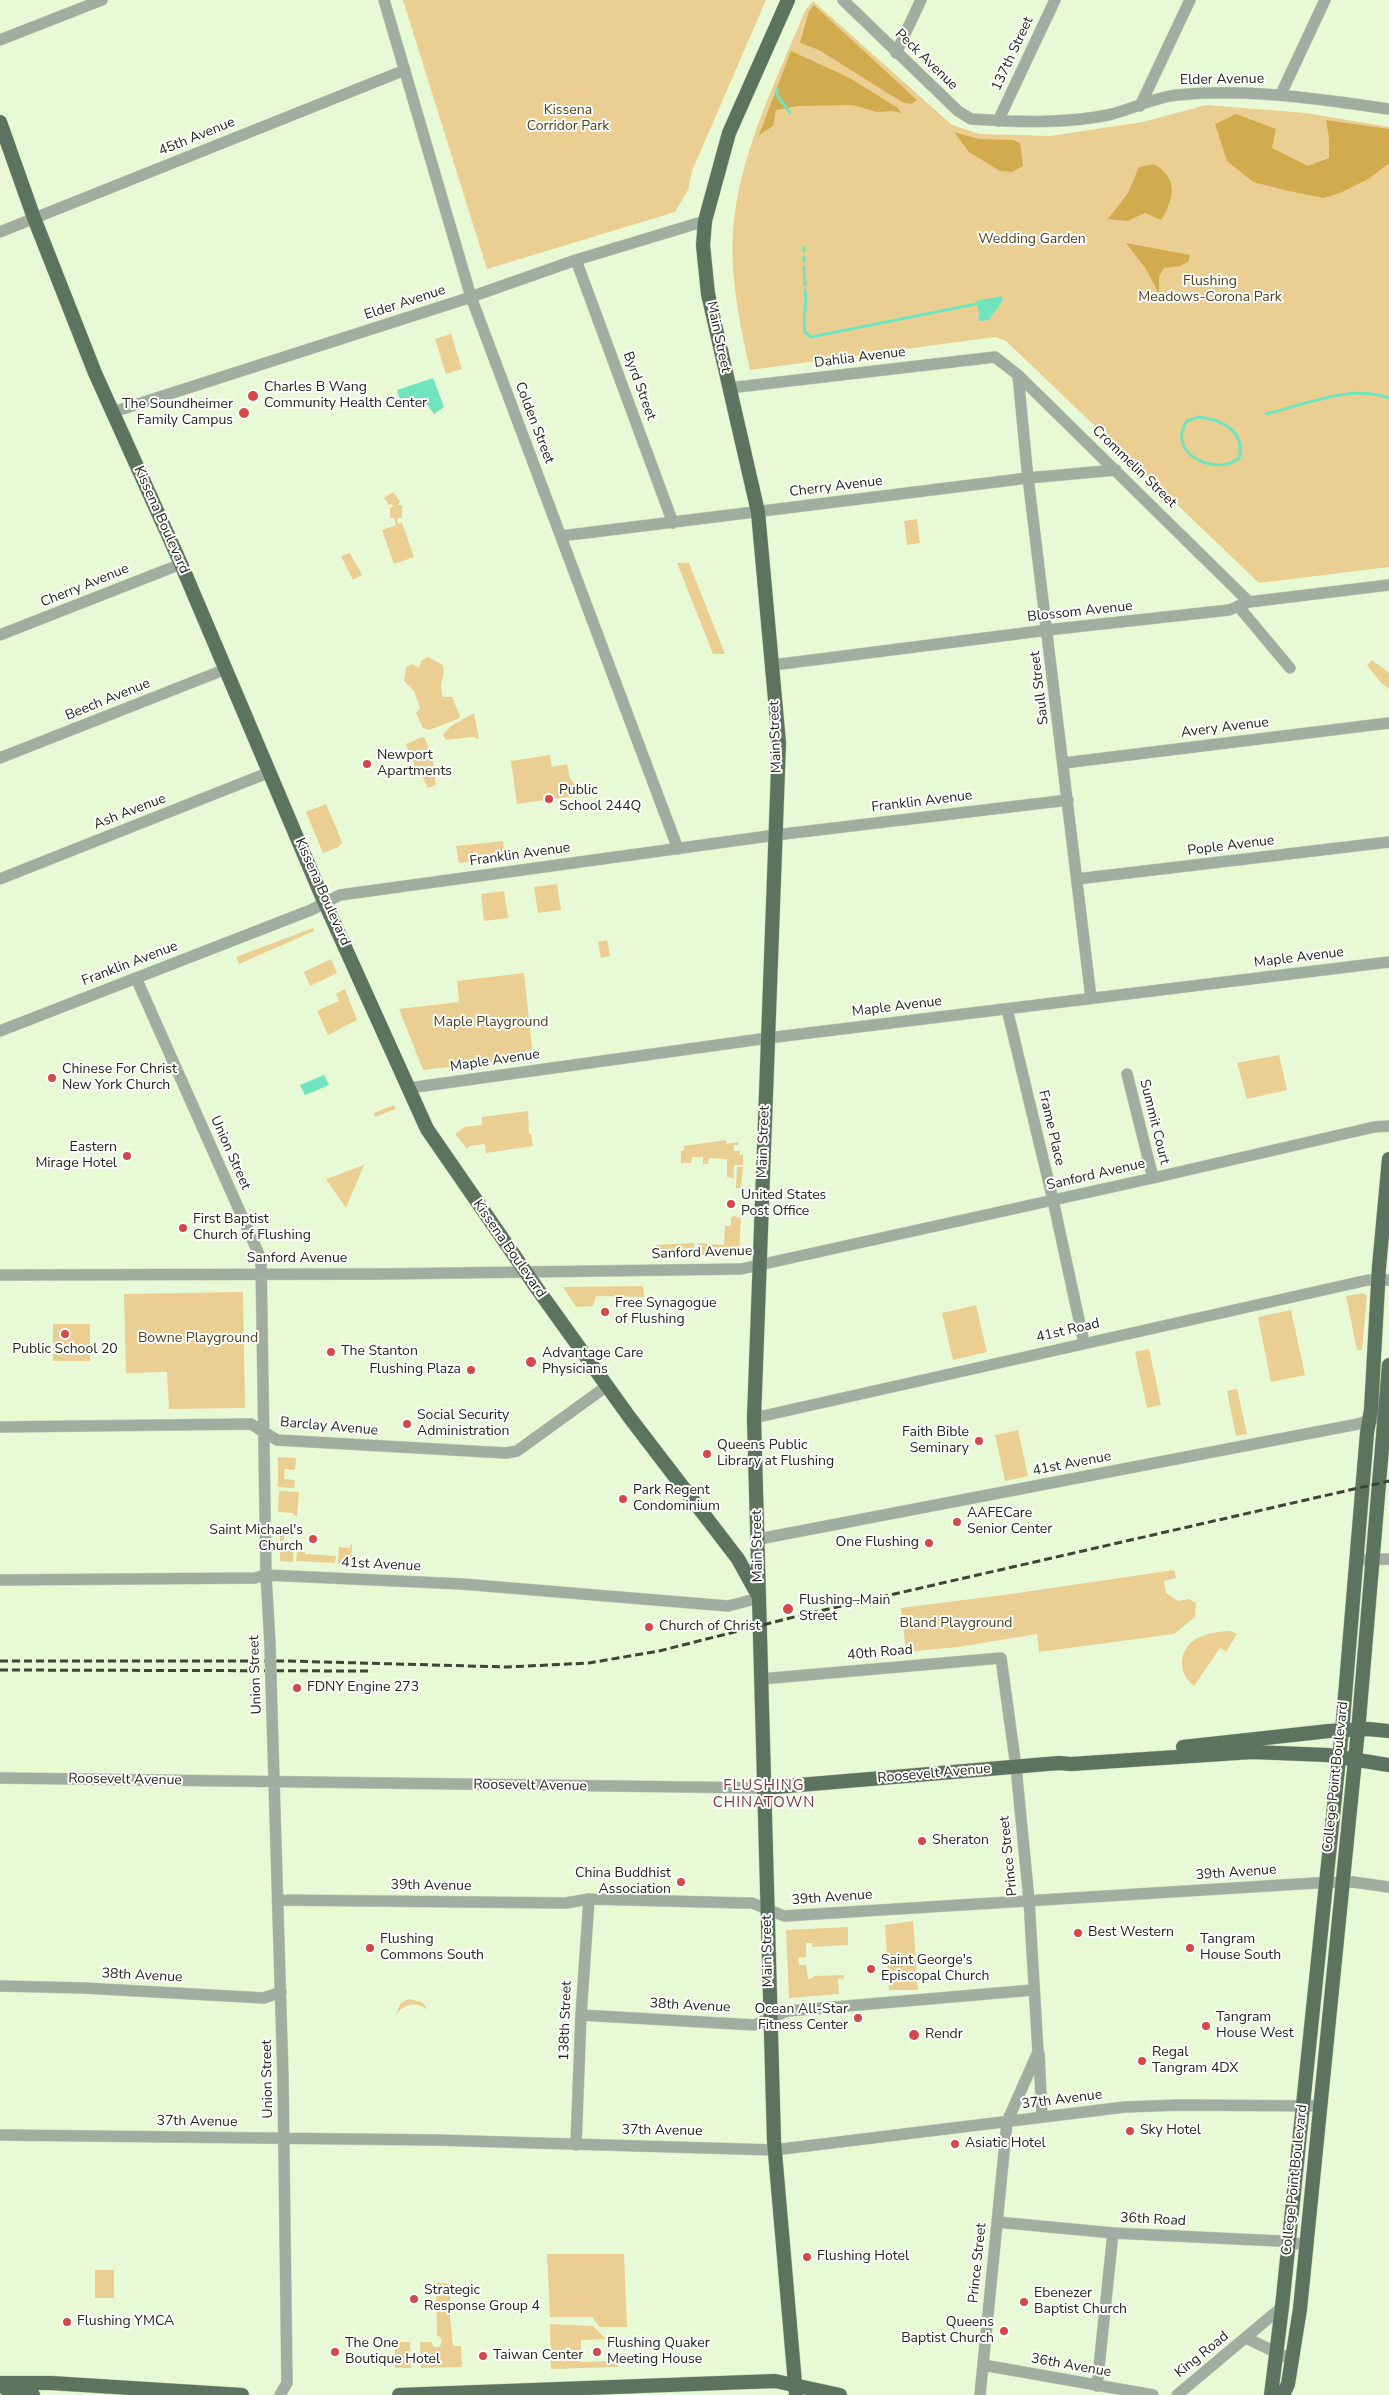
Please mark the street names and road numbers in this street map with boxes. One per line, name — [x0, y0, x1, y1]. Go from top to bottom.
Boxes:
street label: 137th Street — [989, 14, 1037, 94]
street label: Peck Avenue — [891, 26, 961, 94]
street label: Elder Avenue — [1180, 71, 1264, 89]
street label: 45th Avenue — [156, 114, 238, 160]
street label: Elder Avenue — [362, 282, 448, 324]
street label: Main Street — [702, 300, 734, 374]
street label: Dahlia Avenue — [813, 344, 907, 372]
street label: Byrd Street — [619, 350, 659, 422]
street label: Colden Street — [511, 380, 557, 466]
street label: Crommelin Street — [1088, 423, 1180, 511]
street label: Kissena Boulevard — [130, 464, 192, 576]
street label: Cherry Avenue — [788, 473, 884, 501]
street label: Cherry Avenue — [38, 561, 132, 611]
street label: Blossom Avenue — [1027, 598, 1133, 626]
street label: Saull Street — [1027, 650, 1053, 726]
street label: Beech Avenue — [63, 675, 153, 725]
street label: Main Street — [766, 701, 786, 773]
street label: Avery Avenue — [1180, 714, 1270, 742]
street label: Franklin Avenue — [871, 787, 973, 817]
street label: Ash Avenue — [91, 791, 169, 833]
street label: Pople Avenue — [1187, 832, 1275, 860]
street label: Kissena Boulevard — [291, 836, 353, 948]
street label: Franklin Avenue — [469, 840, 571, 870]
street label: Franklin Avenue — [80, 938, 180, 990]
street label: Maple Avenue — [1253, 944, 1345, 972]
street label: Maple Avenue — [851, 993, 943, 1021]
street label: Maple Avenue — [449, 1046, 541, 1076]
street label: Summit Court — [1135, 1078, 1173, 1166]
street label: Frame Place — [1034, 1089, 1068, 1167]
street label: Main Street — [754, 1106, 774, 1178]
street label: Union Street — [206, 1114, 254, 1192]
street label: Sanford Avenue — [1045, 1156, 1147, 1194]
street label: Kissena Boulevard — [469, 1197, 549, 1301]
street label: Sanford Avenue — [651, 1243, 753, 1263]
street label: Sanford Avenue — [247, 1251, 347, 1267]
street label: 41st Road — [1035, 1316, 1101, 1346]
street label: Barclay Avenue — [279, 1414, 379, 1440]
street label: 41st Avenue — [1031, 1448, 1113, 1480]
street label: Main Street — [749, 1510, 767, 1582]
street label: 41st Avenue — [341, 1555, 421, 1575]
street label: Union Street — [246, 1635, 266, 1715]
street label: 40th Road — [846, 1642, 914, 1664]
street label: College Point Boulevard — [1320, 1701, 1352, 1853]
street label: Roosevelt Avenue — [877, 1761, 991, 1787]
street label: Roosevelt Avenue — [68, 1771, 182, 1789]
street label: Roosevelt Avenue — [473, 1777, 587, 1795]
street label: Prince Street — [996, 1815, 1022, 1897]
street label: 39th Avenue — [1195, 1862, 1277, 1884]
street label: 39th Avenue — [390, 1877, 472, 1895]
street label: 39th Avenue — [791, 1887, 873, 1909]
street label: Main Street — [759, 1915, 777, 1987]
street label: 38th Avenue — [101, 1965, 183, 1987]
street label: 138th Street — [556, 1981, 576, 2061]
street label: 38th Avenue — [649, 1995, 731, 2017]
street label: Union Street — [259, 2039, 277, 2119]
street label: 37th Avenue — [1021, 2087, 1103, 2113]
street label: College Point Boulevard — [1279, 2104, 1311, 2256]
street label: 37th Avenue — [156, 2113, 238, 2131]
street label: 37th Avenue — [621, 2122, 703, 2140]
street label: 36th Road — [1120, 2210, 1186, 2230]
street label: Prince Street — [965, 2222, 991, 2304]
street label: King Road — [1172, 2328, 1232, 2382]
street label: 36th Avenue — [1030, 2351, 1112, 2381]

